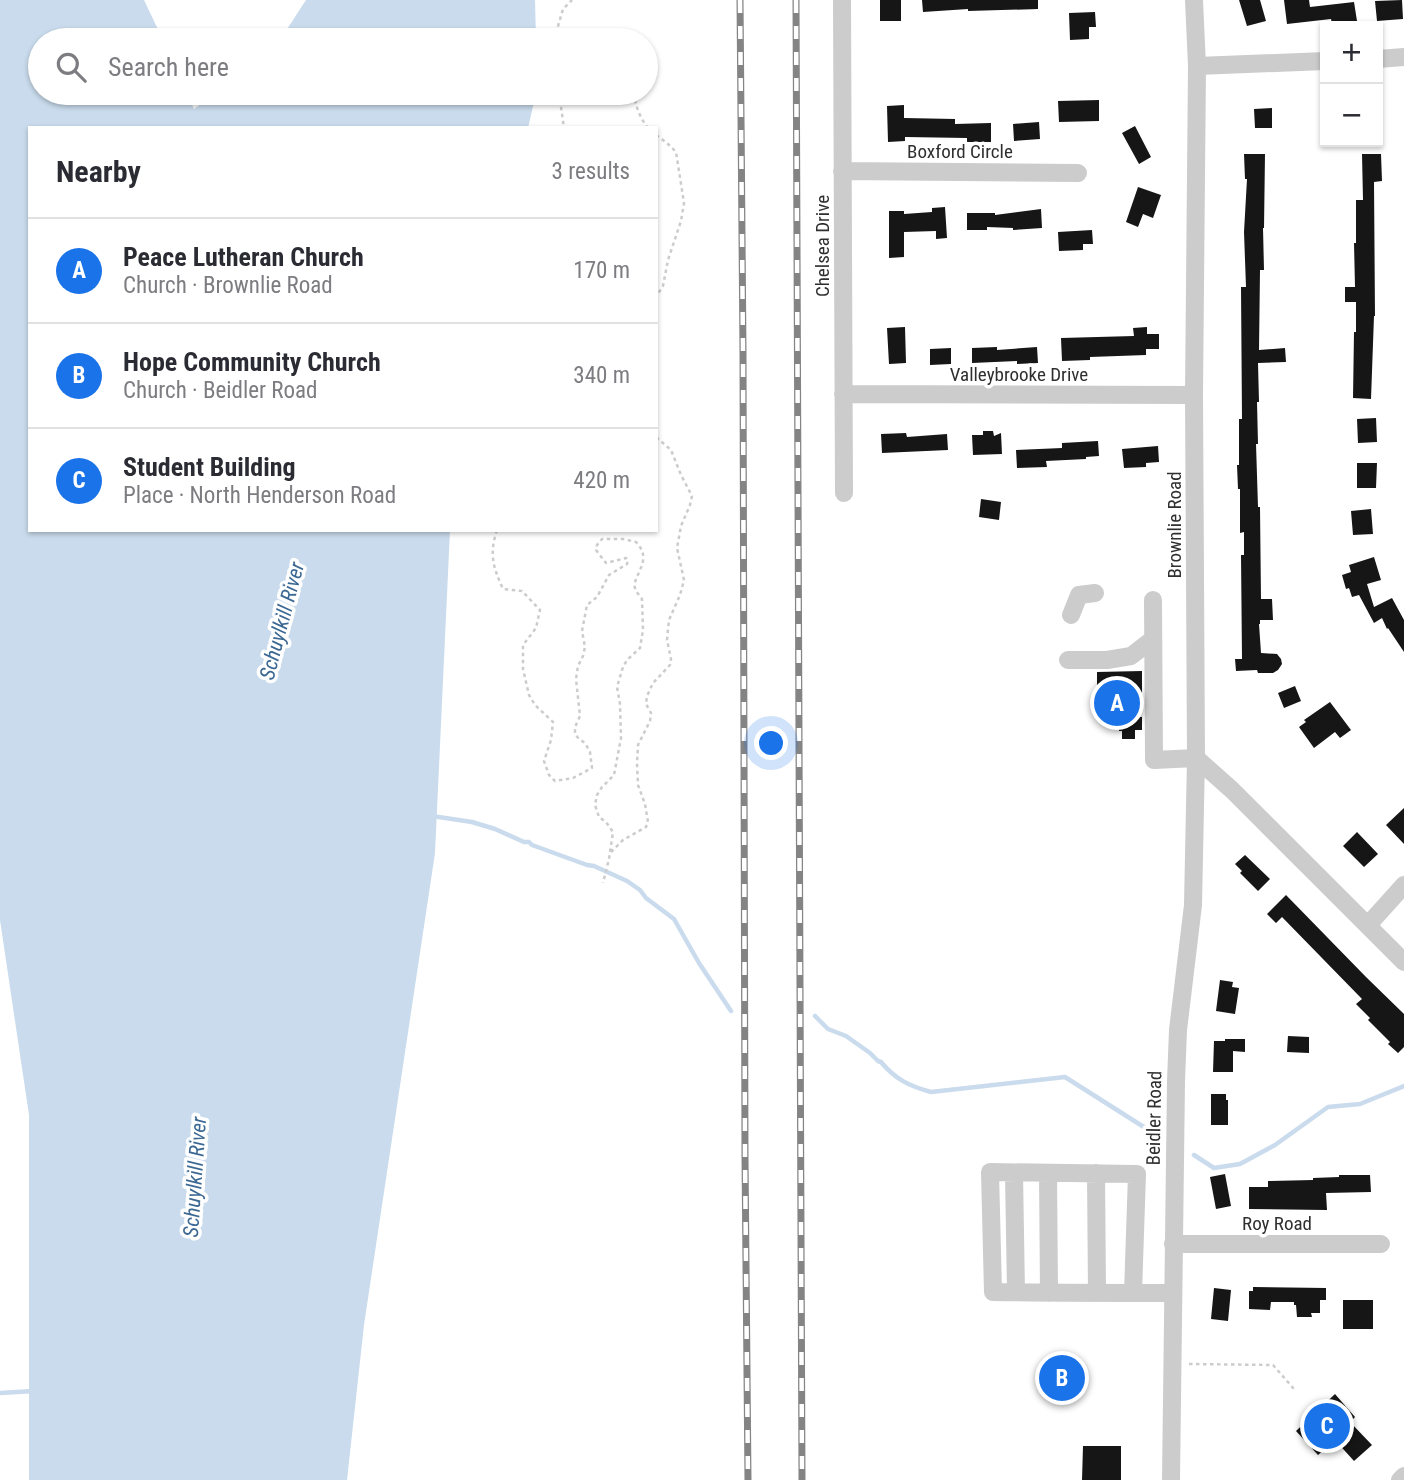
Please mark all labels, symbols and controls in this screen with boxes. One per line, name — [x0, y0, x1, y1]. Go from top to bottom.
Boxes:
map controls — [1320, 21, 1383, 147]
button: + — [1320, 21, 1383, 84]
search box — [28, 28, 658, 105]
icon: search — [52, 48, 90, 86]
text: Search here — [108, 52, 229, 82]
button: − — [1320, 84, 1383, 147]
street label: Boxford Circle — [907, 140, 1013, 163]
text: Nearby — [56, 154, 141, 189]
text: 3 results — [552, 158, 630, 185]
street label: Chelsea Drive — [811, 195, 834, 297]
text: Peace Lutheran Church — [123, 242, 364, 272]
text: A — [72, 257, 86, 284]
text: 170 m — [573, 257, 630, 284]
text: Church · Brownlie Road — [123, 272, 333, 299]
text: Hope Community Church — [123, 347, 381, 377]
text: B — [73, 362, 85, 389]
text: 340 m — [573, 362, 630, 389]
street label: Valleybrooke Drive — [950, 363, 1088, 386]
text: Church · Beidler Road — [123, 377, 318, 404]
text: Student Building — [123, 452, 296, 482]
text: C — [72, 467, 86, 494]
text: 420 m — [573, 467, 630, 494]
street label: Brownlie Road — [1163, 471, 1186, 579]
text: Place · North Henderson Road — [123, 482, 396, 509]
water label: Schuylkill River — [255, 559, 309, 682]
pin: A — [1094, 677, 1140, 729]
your location — [754, 726, 788, 760]
street label: Beidler Road — [1142, 1070, 1166, 1166]
water label: Schuylkill River — [179, 1115, 211, 1238]
street label: Roy Road — [1242, 1212, 1312, 1235]
pin: B — [1039, 1352, 1085, 1404]
pin: C — [1304, 1400, 1350, 1452]

